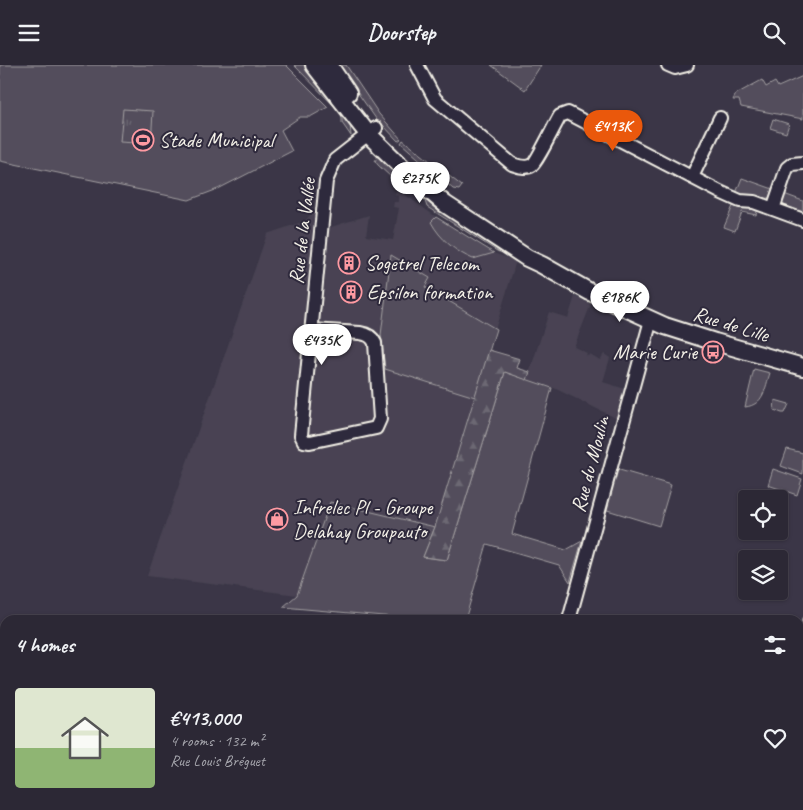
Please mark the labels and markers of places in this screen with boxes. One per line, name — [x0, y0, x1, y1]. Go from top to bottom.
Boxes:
pin: €413K — [578, 109, 648, 152]
place label: Stade Municipal — [159, 127, 277, 153]
sports icon: Stade Municipal — [131, 128, 155, 152]
pin: €275K — [385, 161, 455, 204]
place label: Sogetrel Telecom — [365, 250, 481, 276]
building icon: Sogetrel Telecom — [337, 251, 361, 275]
place label: Epsilon formation — [367, 279, 494, 305]
building icon: Epsilon formation — [339, 280, 363, 304]
pin: €186K — [585, 281, 655, 323]
pin: €435K — [287, 323, 357, 366]
place label: Marie Curie — [613, 339, 698, 365]
bus stop icon: Marie Curie — [701, 340, 725, 364]
place label: Infrelec Pl - Groupe Delahay Groupauto — [293, 494, 433, 544]
shop icon: Infrelec Pl - Groupe Delahay Groupauto — [265, 507, 289, 531]

